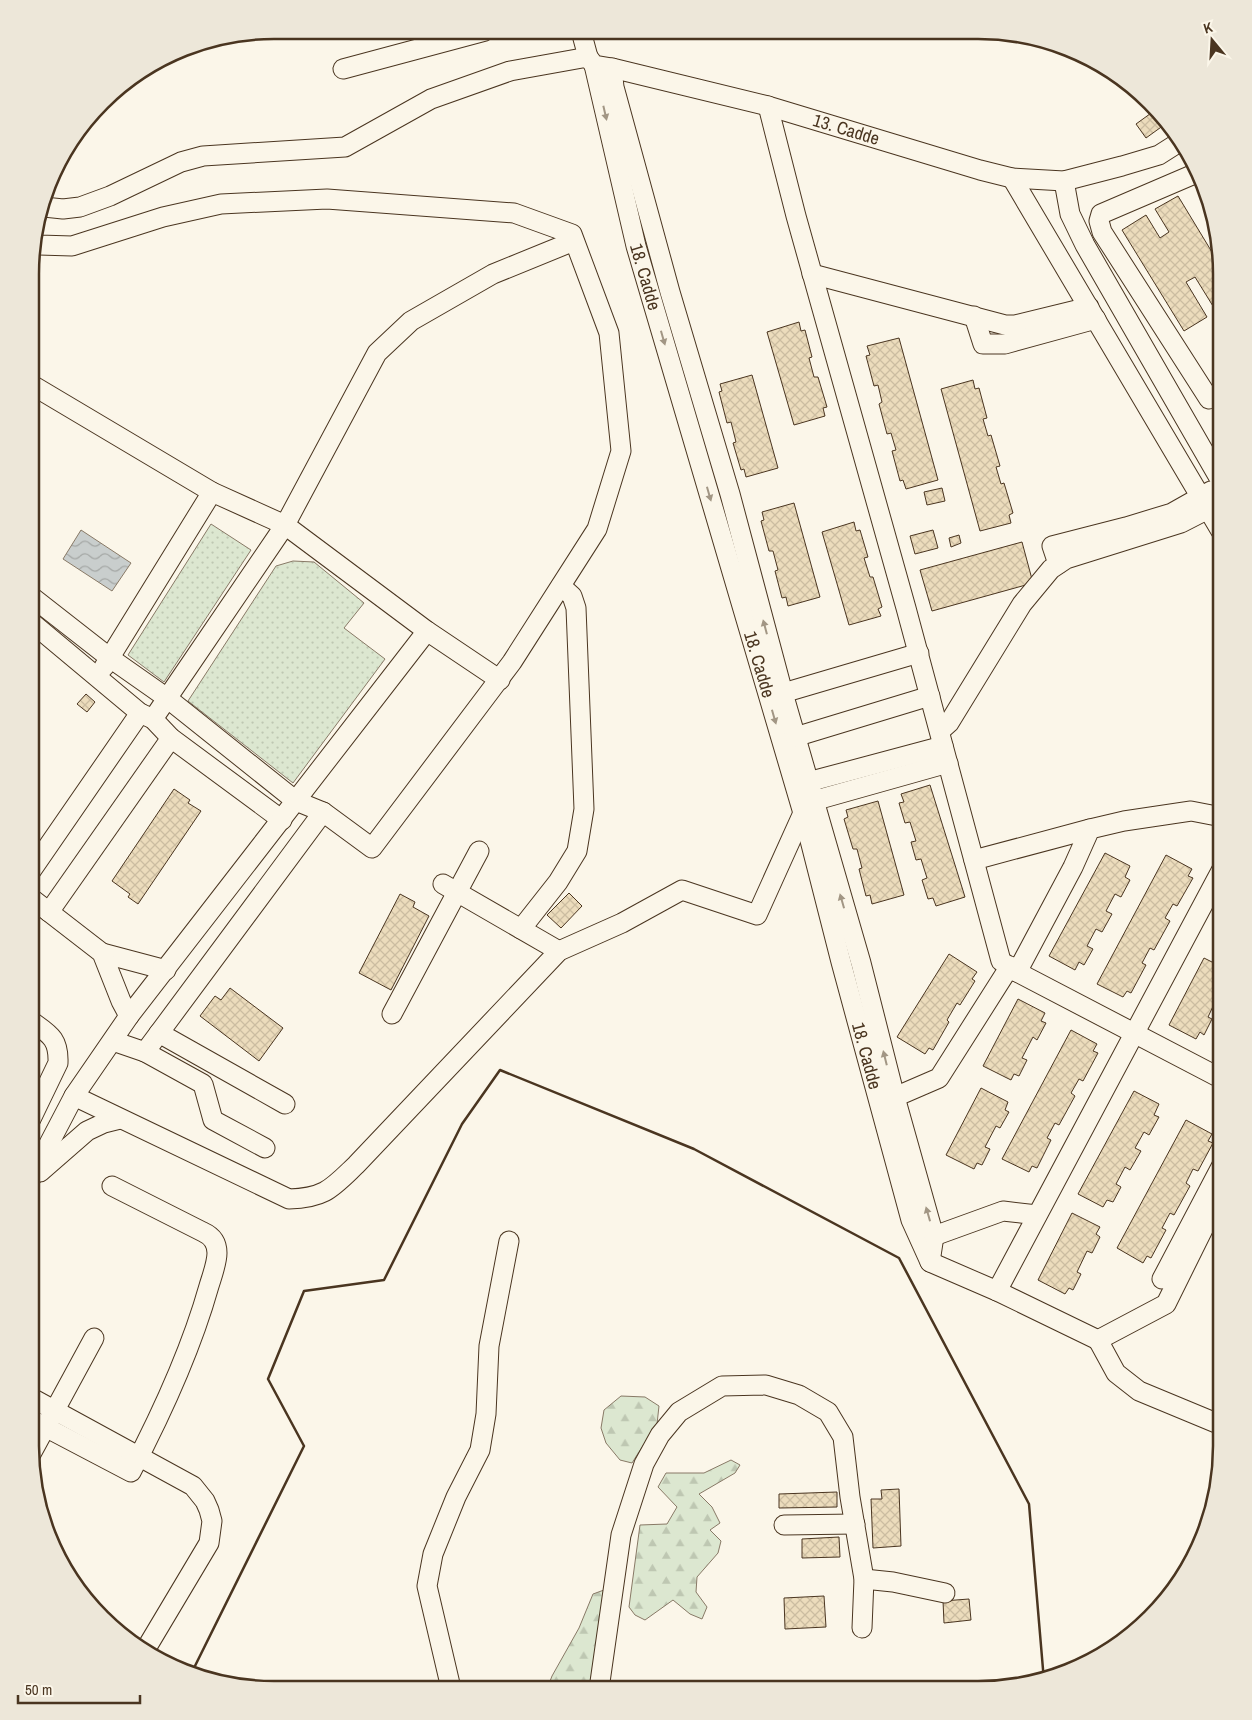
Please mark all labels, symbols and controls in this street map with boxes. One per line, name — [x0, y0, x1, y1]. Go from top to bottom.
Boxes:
north arrow — [1187, 15, 1237, 65]
text: K — [1201, 18, 1215, 37]
one-way arrow — [601, 105, 609, 120]
street label: 13. Cadde — [810, 107, 883, 151]
street label: 18. Cadde — [624, 241, 667, 313]
one-way arrow — [659, 331, 667, 346]
one-way arrow — [705, 486, 713, 501]
one-way arrow — [761, 619, 769, 634]
street label: 18. Cadde — [738, 628, 781, 701]
one-way arrow — [771, 709, 779, 724]
one-way arrow — [838, 893, 846, 908]
street label: 18. Cadde — [846, 1020, 888, 1092]
one-way arrow — [881, 1050, 889, 1065]
one-way arrow — [923, 1207, 931, 1222]
scale bar — [18, 1672, 140, 1704]
text: 50 m — [25, 1679, 52, 1700]

